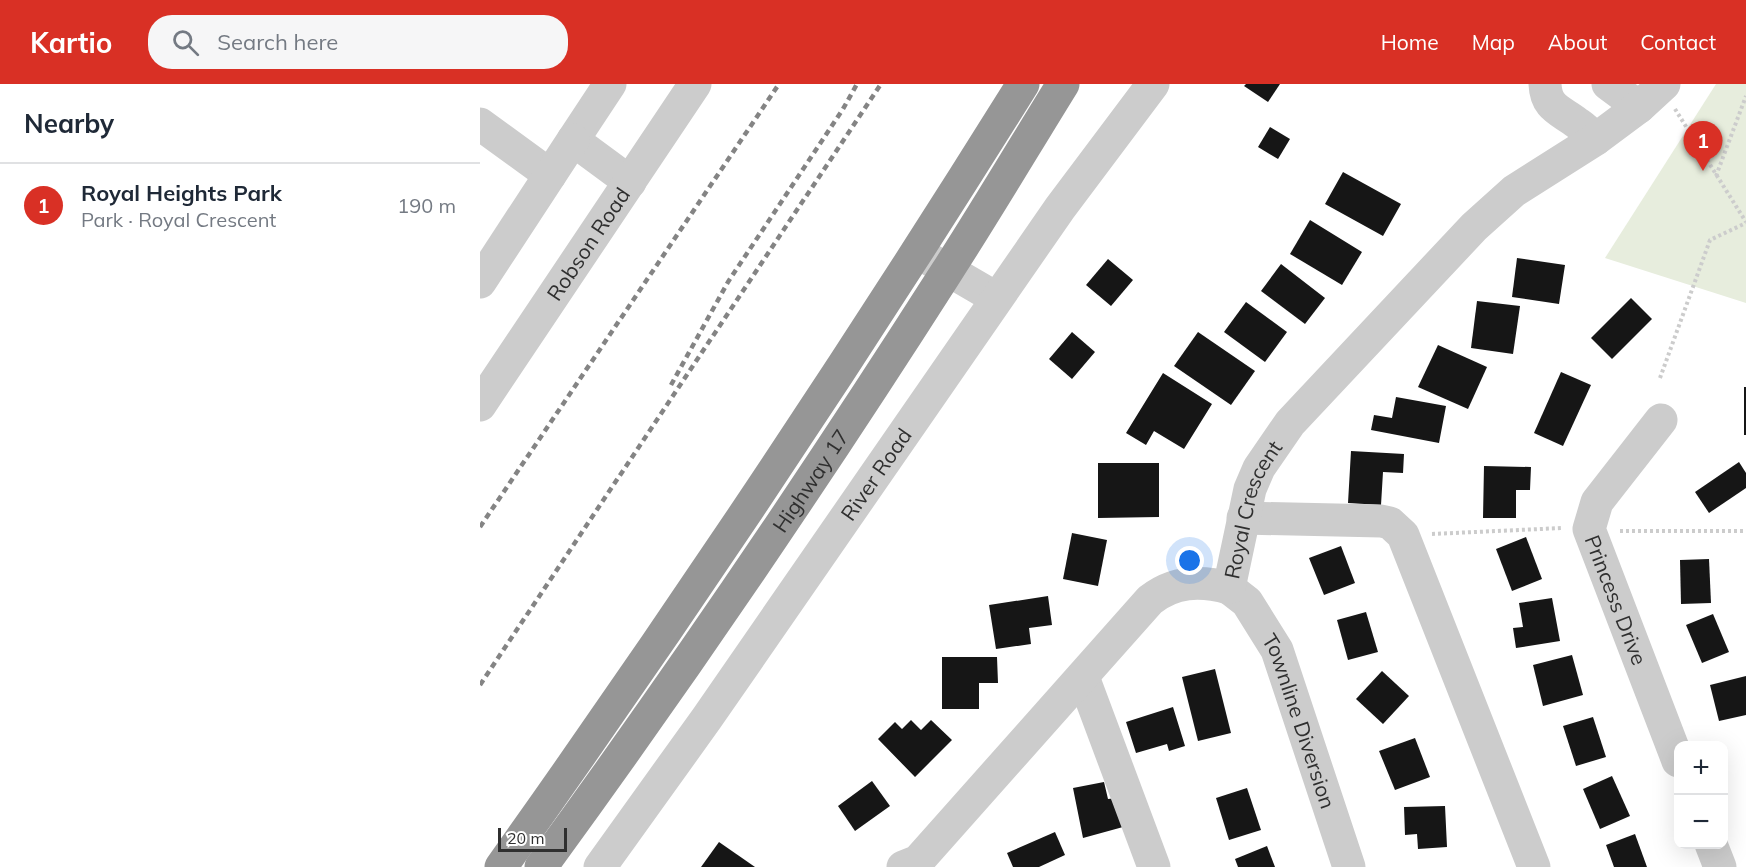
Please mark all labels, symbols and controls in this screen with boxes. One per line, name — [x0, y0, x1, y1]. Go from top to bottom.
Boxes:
search box — [148, 15, 568, 69]
text: Kartio — [30, 25, 112, 60]
icon: search — [169, 26, 202, 59]
text: Search here — [217, 28, 338, 56]
text: Home — [1381, 29, 1439, 55]
text: Map — [1472, 29, 1515, 55]
text: About — [1548, 29, 1607, 55]
text: Contact — [1640, 29, 1716, 55]
text: Nearby — [24, 107, 114, 140]
pin: 1 — [1684, 122, 1722, 171]
text: Royal Heights Park — [81, 179, 282, 207]
street label: Robson Road — [541, 182, 635, 305]
text: 1 — [38, 193, 50, 218]
text: 190 m — [397, 193, 456, 218]
text: Park · Royal Crescent — [81, 207, 276, 232]
street label: River Road — [835, 423, 917, 525]
street label: Highway 17 — [767, 424, 854, 537]
street label: Royal Crescent — [1218, 435, 1287, 581]
street label: Princess Drive — [1579, 531, 1653, 668]
your location — [1175, 546, 1204, 575]
street label: Townline Diversion — [1257, 629, 1342, 812]
map controls — [1674, 741, 1728, 849]
button: + — [1674, 741, 1728, 795]
button: − — [1674, 795, 1728, 849]
scale bar — [498, 825, 567, 852]
text: 20 m — [507, 828, 544, 848]

